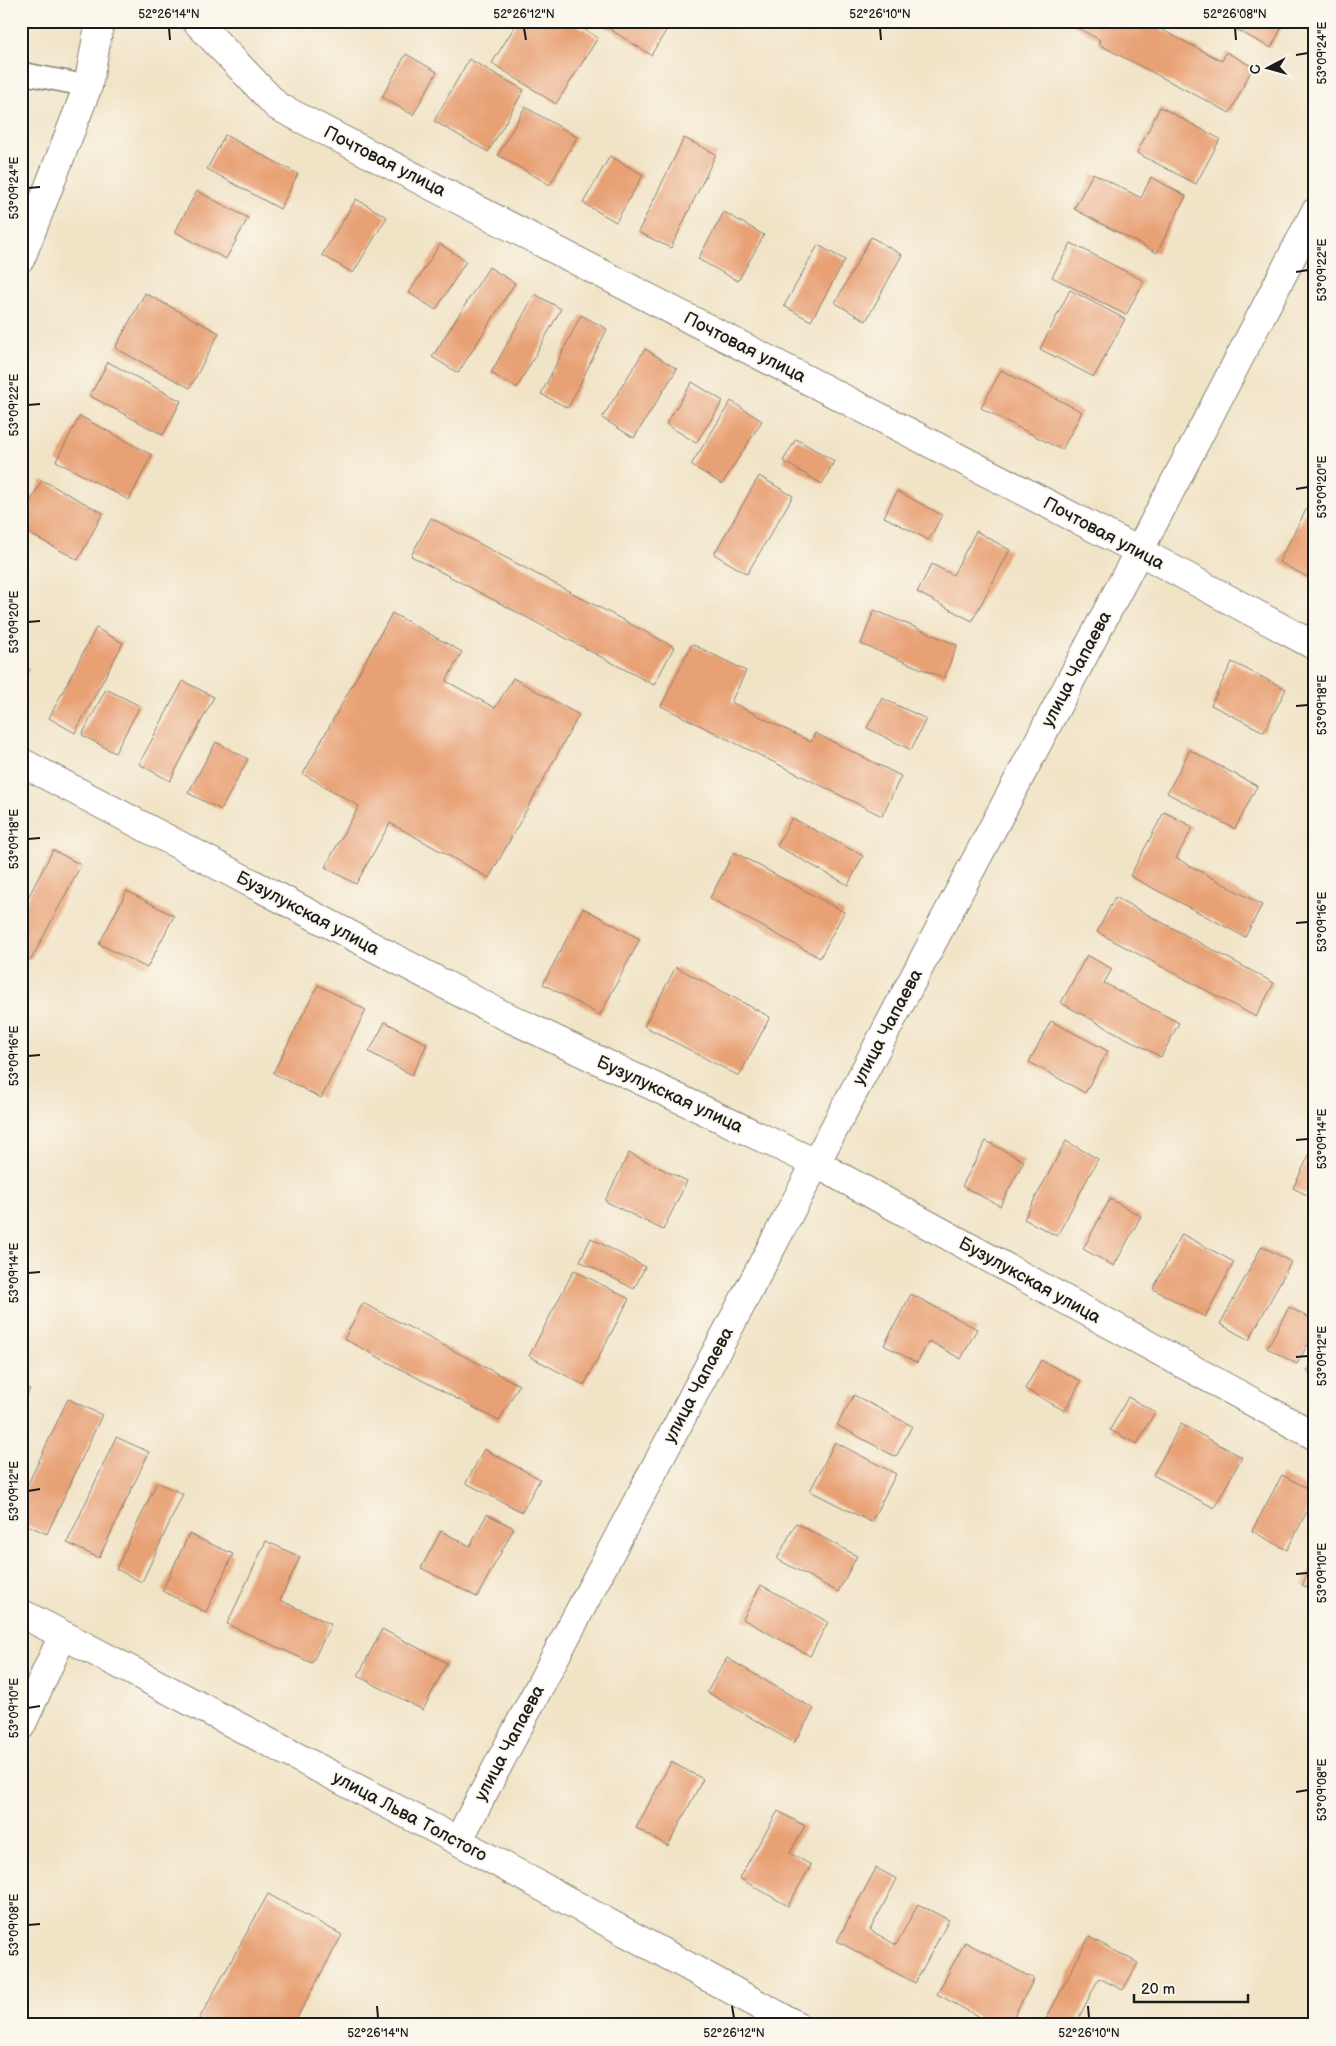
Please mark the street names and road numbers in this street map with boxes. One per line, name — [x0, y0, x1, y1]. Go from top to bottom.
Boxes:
street label: Почтовая улица — [320, 122, 450, 201]
street label: Почтовая улица — [680, 308, 810, 387]
street label: Почтовая улица — [1040, 493, 1168, 574]
street label: улица Чапаева — [1037, 607, 1116, 731]
street label: Бузулукская улица — [233, 867, 383, 960]
street label: улица Чапаева — [848, 965, 927, 1089]
street label: Бузулукская улица — [593, 1051, 747, 1138]
street label: Бузулукская улица — [955, 1233, 1105, 1328]
street label: улица Чапаева — [659, 1323, 738, 1447]
street label: улица Чапаева — [470, 1681, 549, 1805]
street label: улица Льва Толстого — [329, 1767, 491, 1866]

